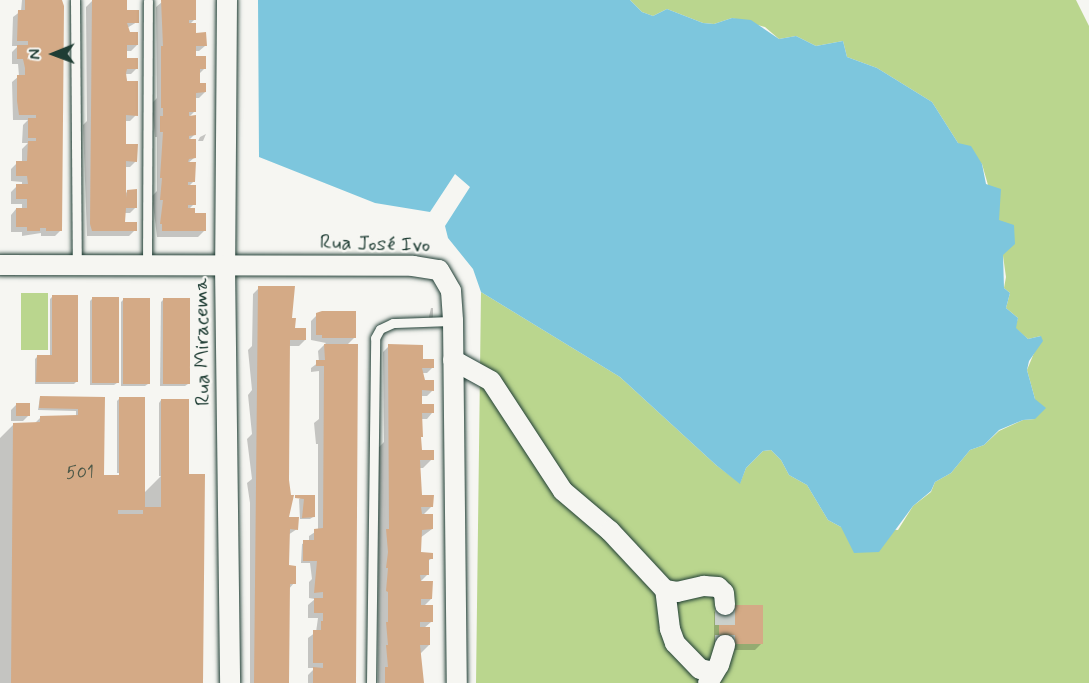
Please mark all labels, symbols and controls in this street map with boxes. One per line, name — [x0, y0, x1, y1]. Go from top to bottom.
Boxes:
north arrow — [24, 24, 84, 84]
text: N — [25, 49, 46, 60]
street label: Rua José Ivo — [319, 229, 431, 259]
street label: Rua Miracema — [188, 279, 216, 405]
house number: 501 — [66, 462, 94, 484]

